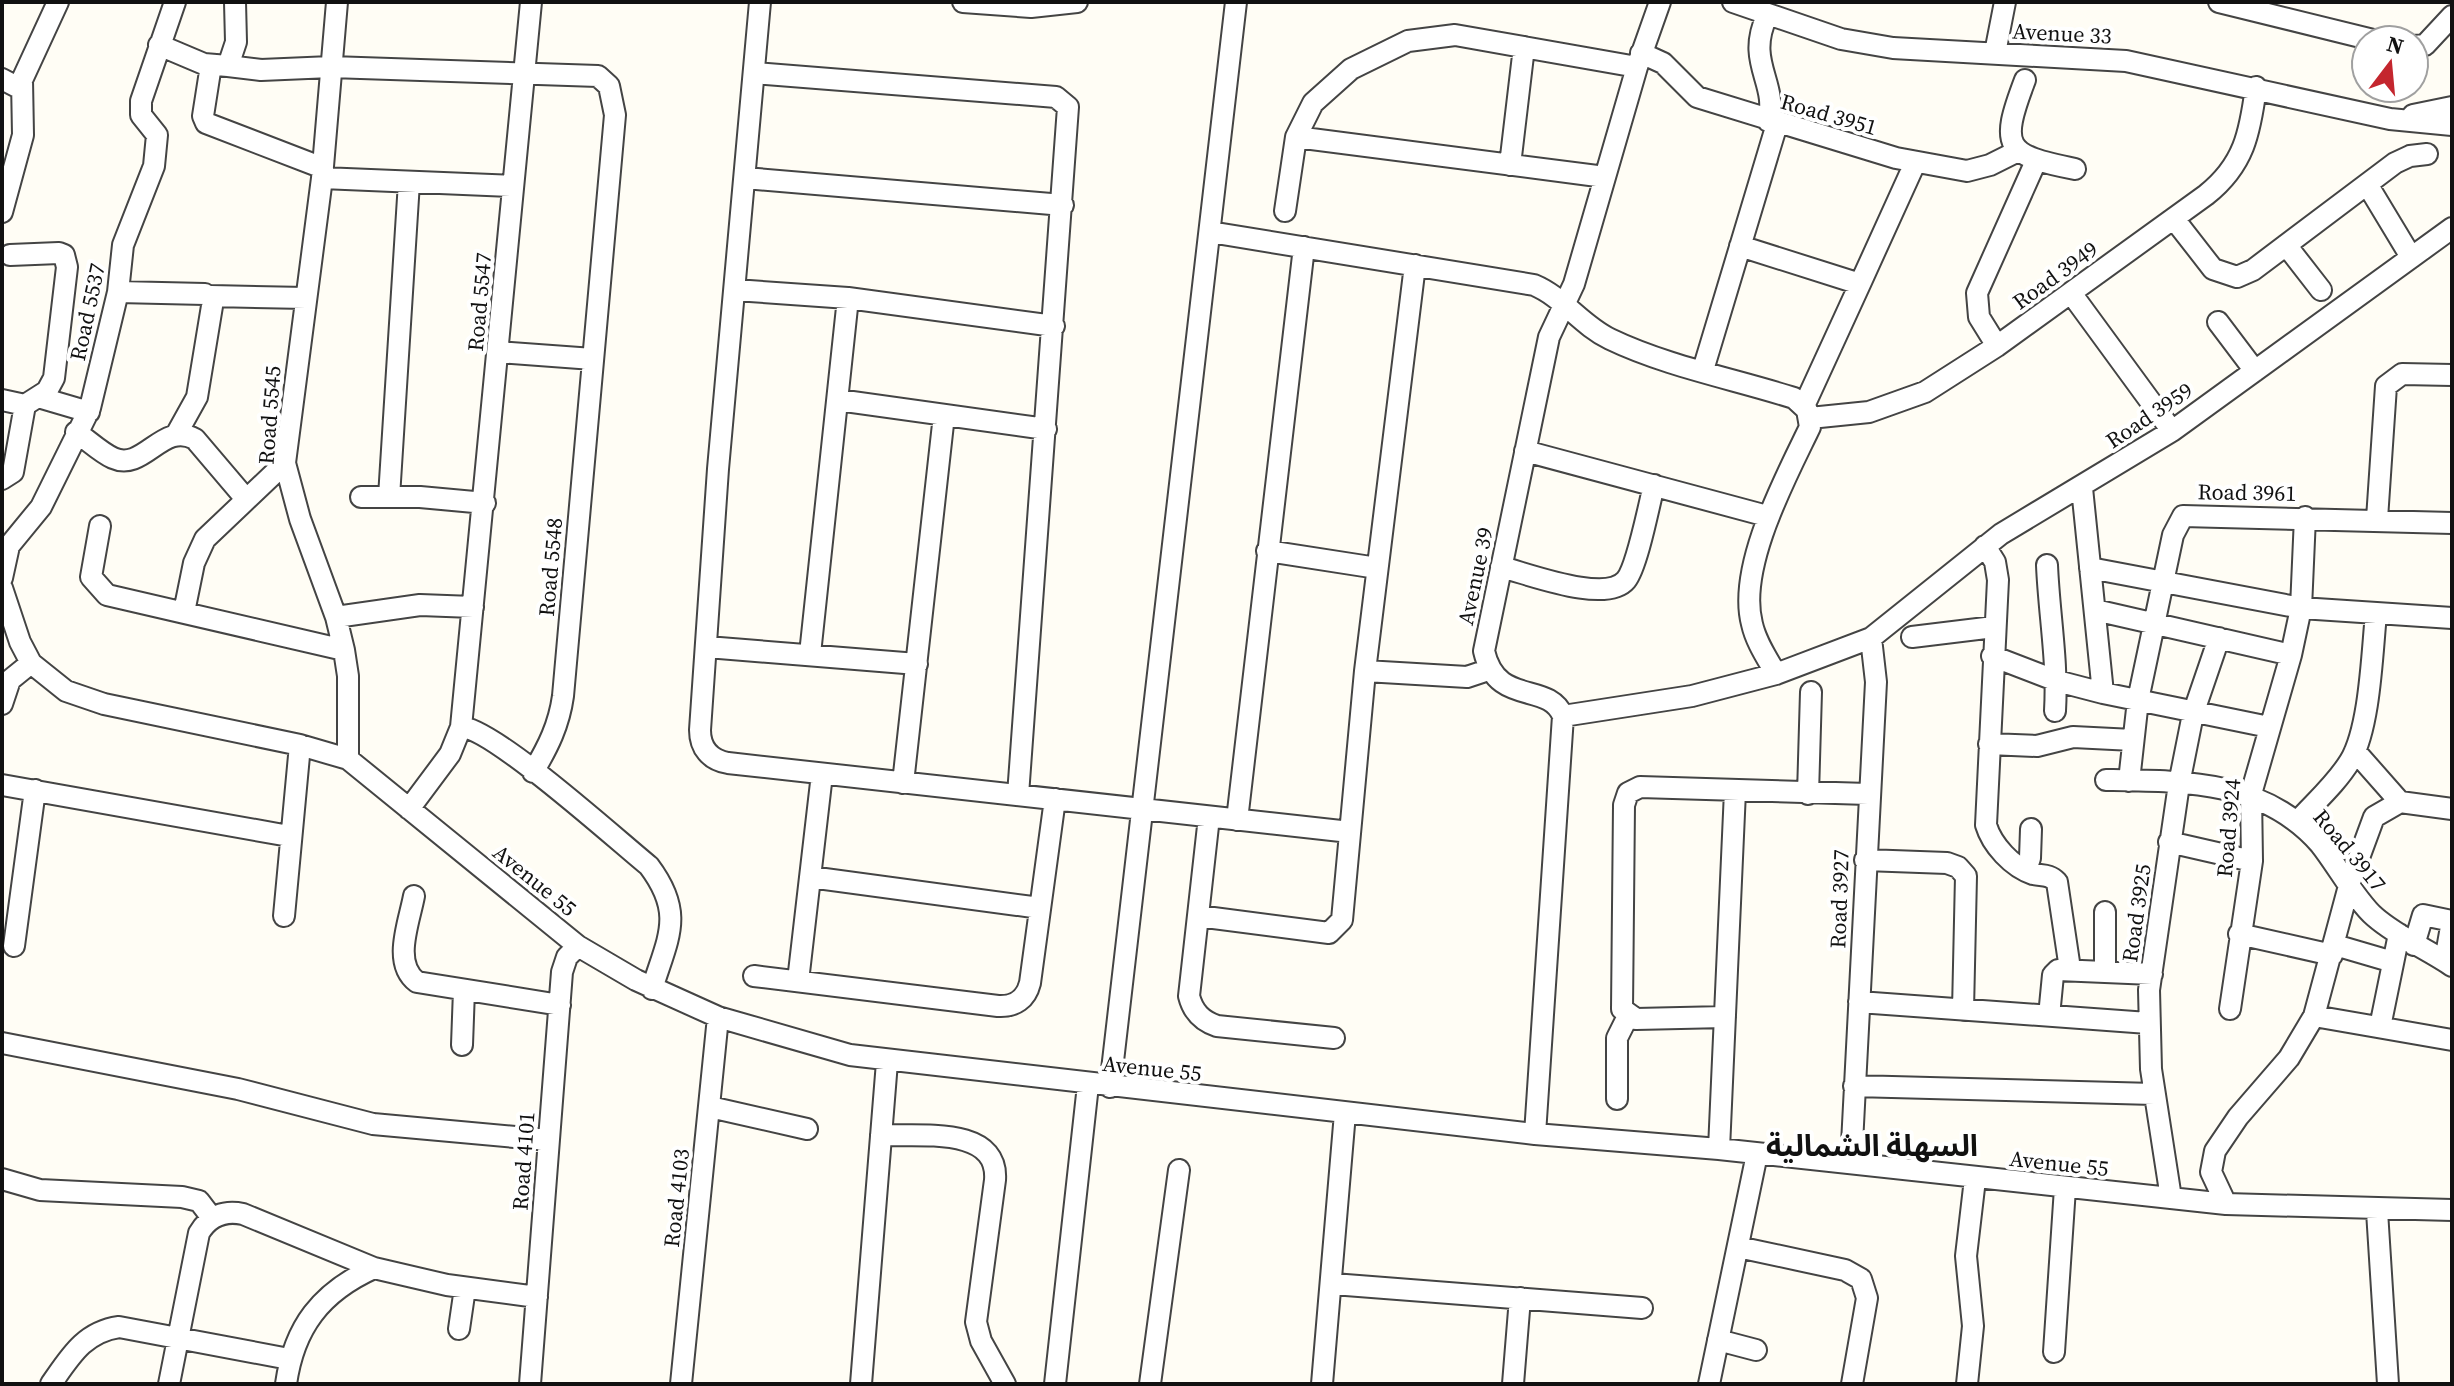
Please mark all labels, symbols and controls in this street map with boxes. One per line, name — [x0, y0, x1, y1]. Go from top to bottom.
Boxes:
street label: Avenue 33 — [2012, 15, 2112, 51]
north arrow — [2350, 24, 2430, 104]
text: N — [2384, 28, 2407, 61]
street label: Road 3951 — [1777, 86, 1881, 142]
street label: Road 3949 — [2006, 234, 2104, 316]
street label: Road 5547 — [460, 251, 498, 353]
street label: Road 5537 — [62, 260, 112, 364]
street label: Road 5545 — [251, 365, 287, 465]
street label: Road 3959 — [2100, 375, 2198, 455]
street label: Road 3961 — [2197, 476, 2297, 508]
street label: Road 5548 — [531, 516, 569, 618]
street label: Avenue 39 — [1450, 524, 1500, 628]
street label: Road 3924 — [2209, 777, 2247, 879]
street label: Road 3917 — [2307, 802, 2393, 898]
street label: Avenue 55 — [487, 837, 583, 923]
street label: Road 3927 — [1822, 849, 1856, 949]
street label: Road 3925 — [2114, 862, 2158, 964]
street label: Avenue 55 — [1101, 1048, 1203, 1088]
street label: Road 4101 — [505, 1111, 541, 1211]
district label: السهلة الشمالية — [1766, 1125, 1978, 1166]
street label: Avenue 55 — [2008, 1143, 2110, 1183]
street label: Road 4103 — [656, 1147, 696, 1249]

